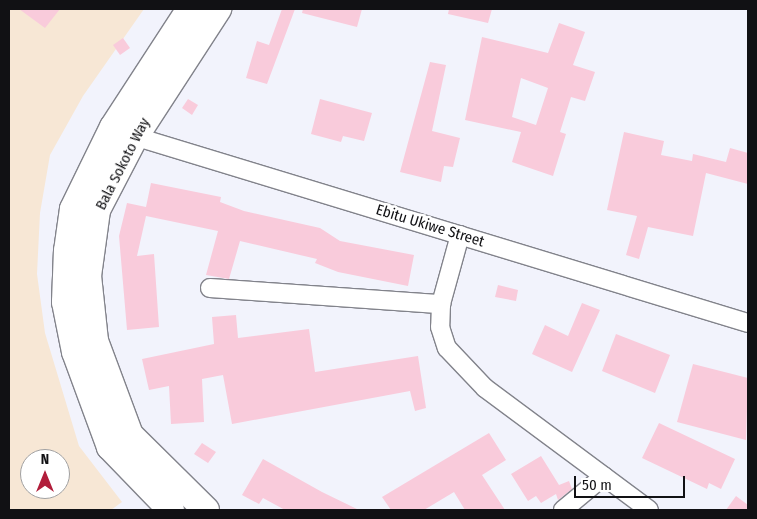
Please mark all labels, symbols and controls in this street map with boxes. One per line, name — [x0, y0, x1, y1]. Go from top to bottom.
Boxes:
street label: Bala Sokoto Way — [92, 115, 154, 213]
street label: Ebitu Ukiwe Street — [374, 201, 486, 251]
north arrow — [20, 449, 70, 499]
text: N — [41, 451, 49, 468]
scale bar — [577, 466, 688, 498]
text: 50 m — [582, 476, 612, 494]

